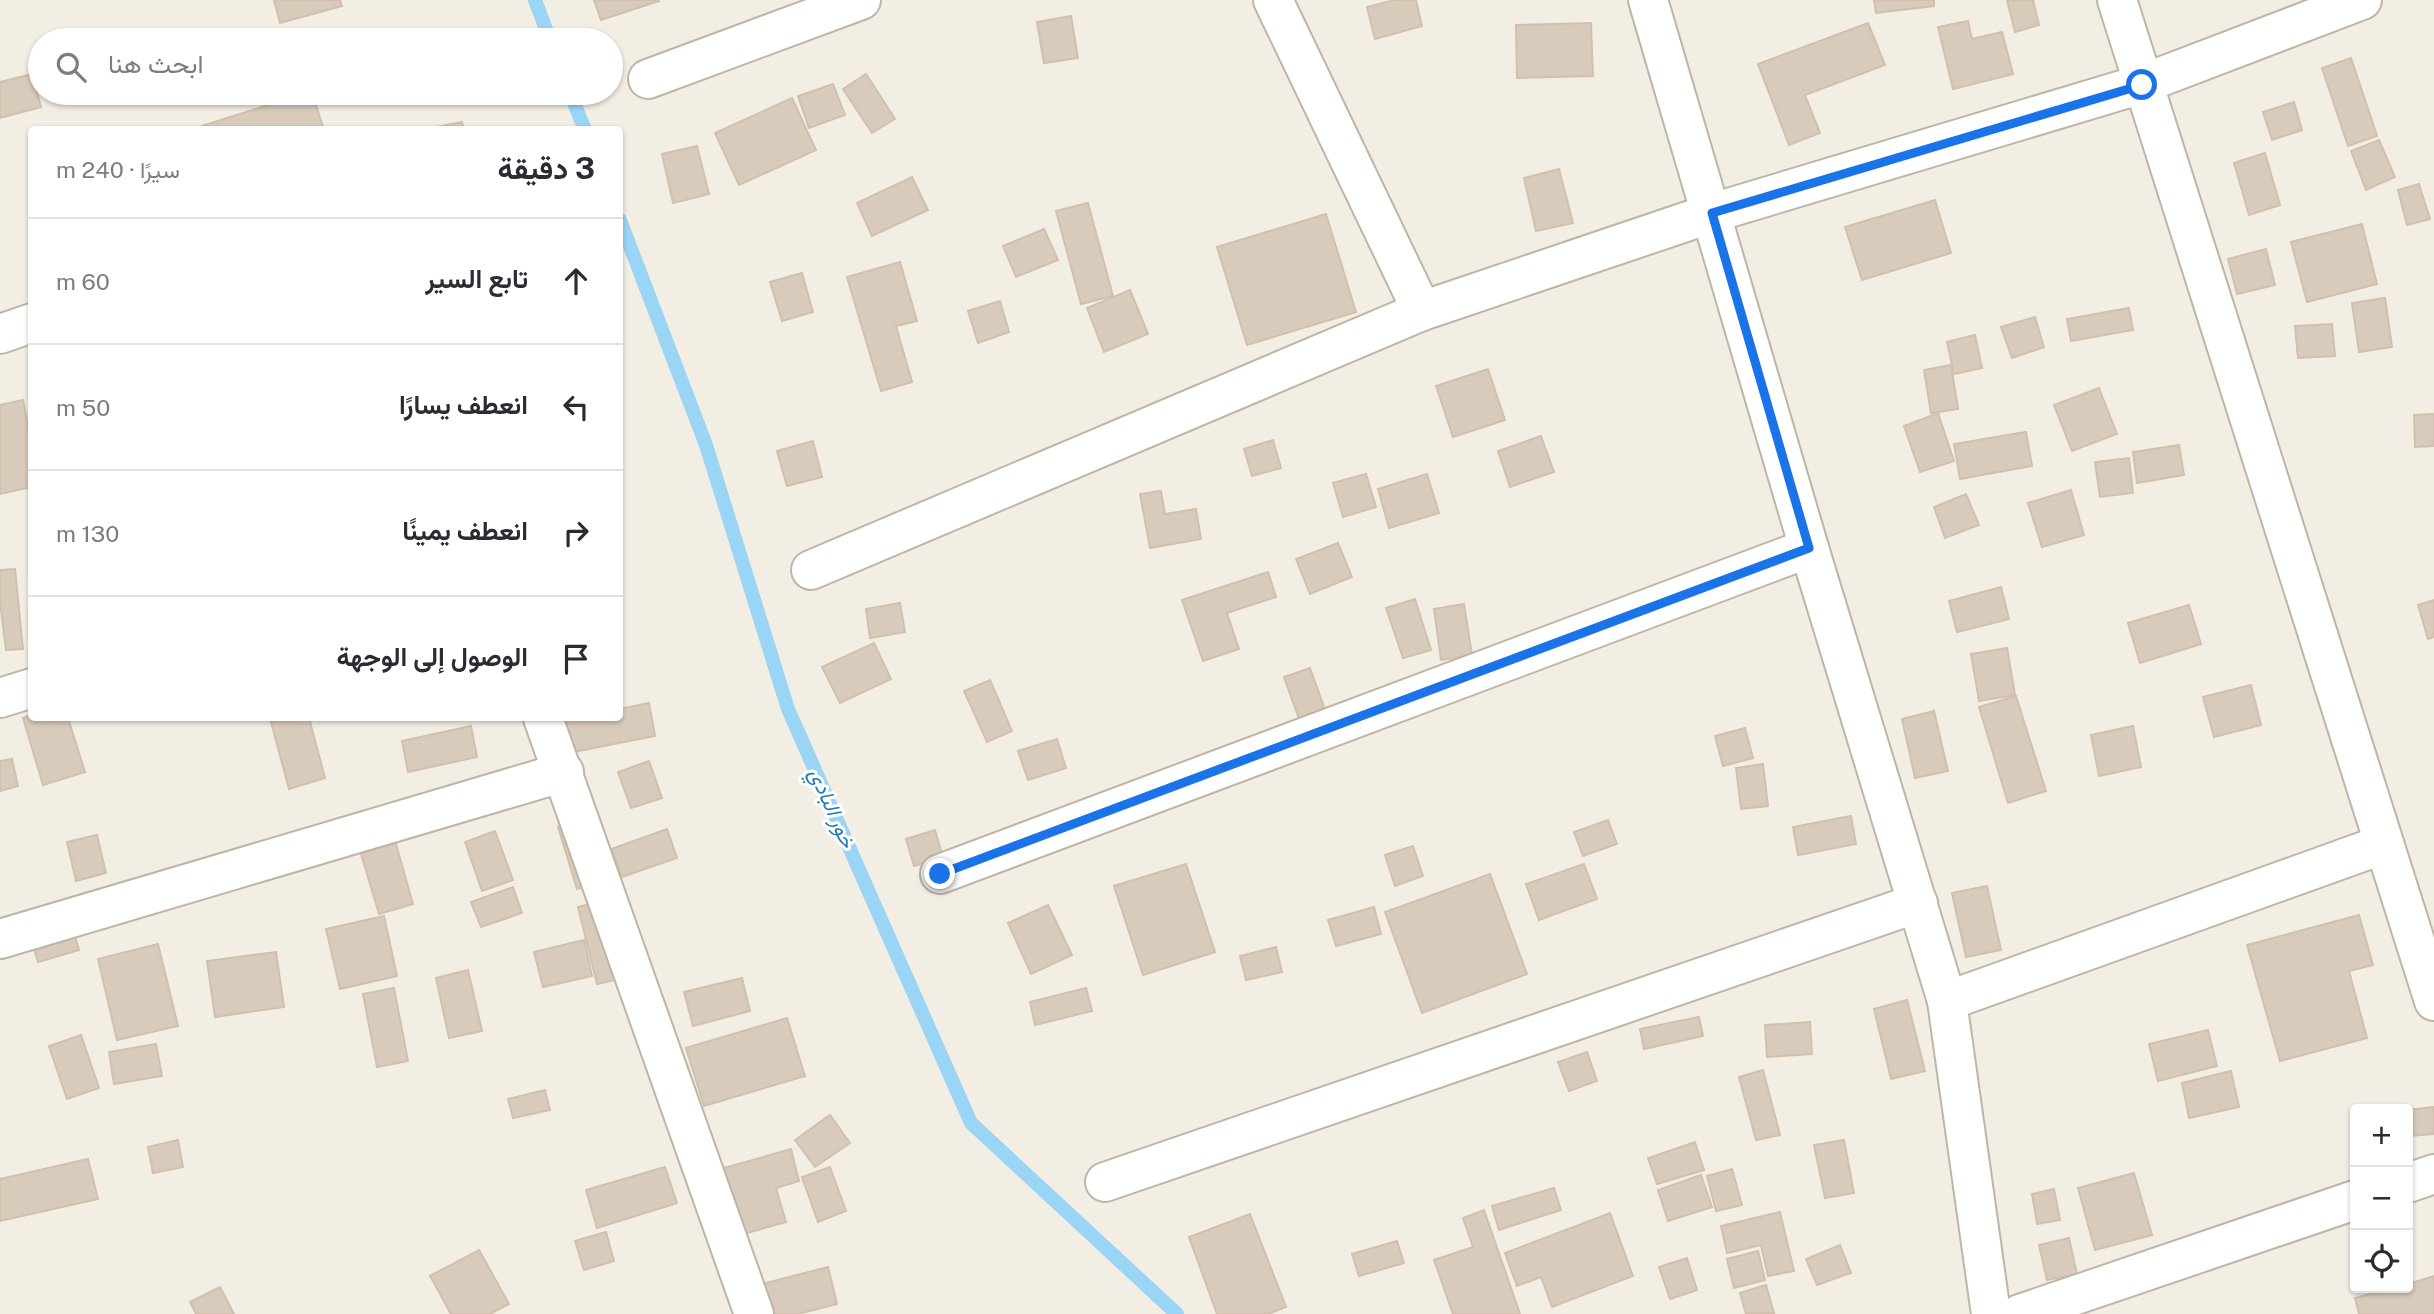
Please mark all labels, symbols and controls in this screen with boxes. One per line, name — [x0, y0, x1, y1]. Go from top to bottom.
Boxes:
search box — [28, 28, 623, 105]
icon: search — [52, 48, 90, 86]
text: ابحث هنا — [108, 48, 204, 79]
route start — [2126, 69, 2157, 100]
text: 3 دقيقة — [498, 150, 595, 186]
text: سيرًا · 240 m — [56, 156, 180, 183]
icon: ahead — [557, 262, 595, 300]
text: تابع السير — [425, 263, 528, 294]
text: 60 m — [56, 268, 110, 295]
icon: left — [557, 388, 595, 426]
text: انعطف يسارًا — [399, 389, 528, 420]
text: 50 m — [56, 394, 110, 421]
icon: right — [557, 514, 595, 552]
text: انعطف يمينًا — [402, 515, 528, 546]
text: 130 m — [56, 520, 119, 547]
icon: arrive — [557, 640, 595, 678]
text: الوصول إلى الوجهة — [337, 641, 528, 672]
water label: خور البادي — [799, 764, 861, 854]
route end — [924, 858, 955, 889]
map controls — [2350, 1104, 2413, 1293]
button: + — [2350, 1104, 2413, 1167]
button: − — [2350, 1167, 2413, 1230]
button: locate — [2350, 1230, 2413, 1293]

